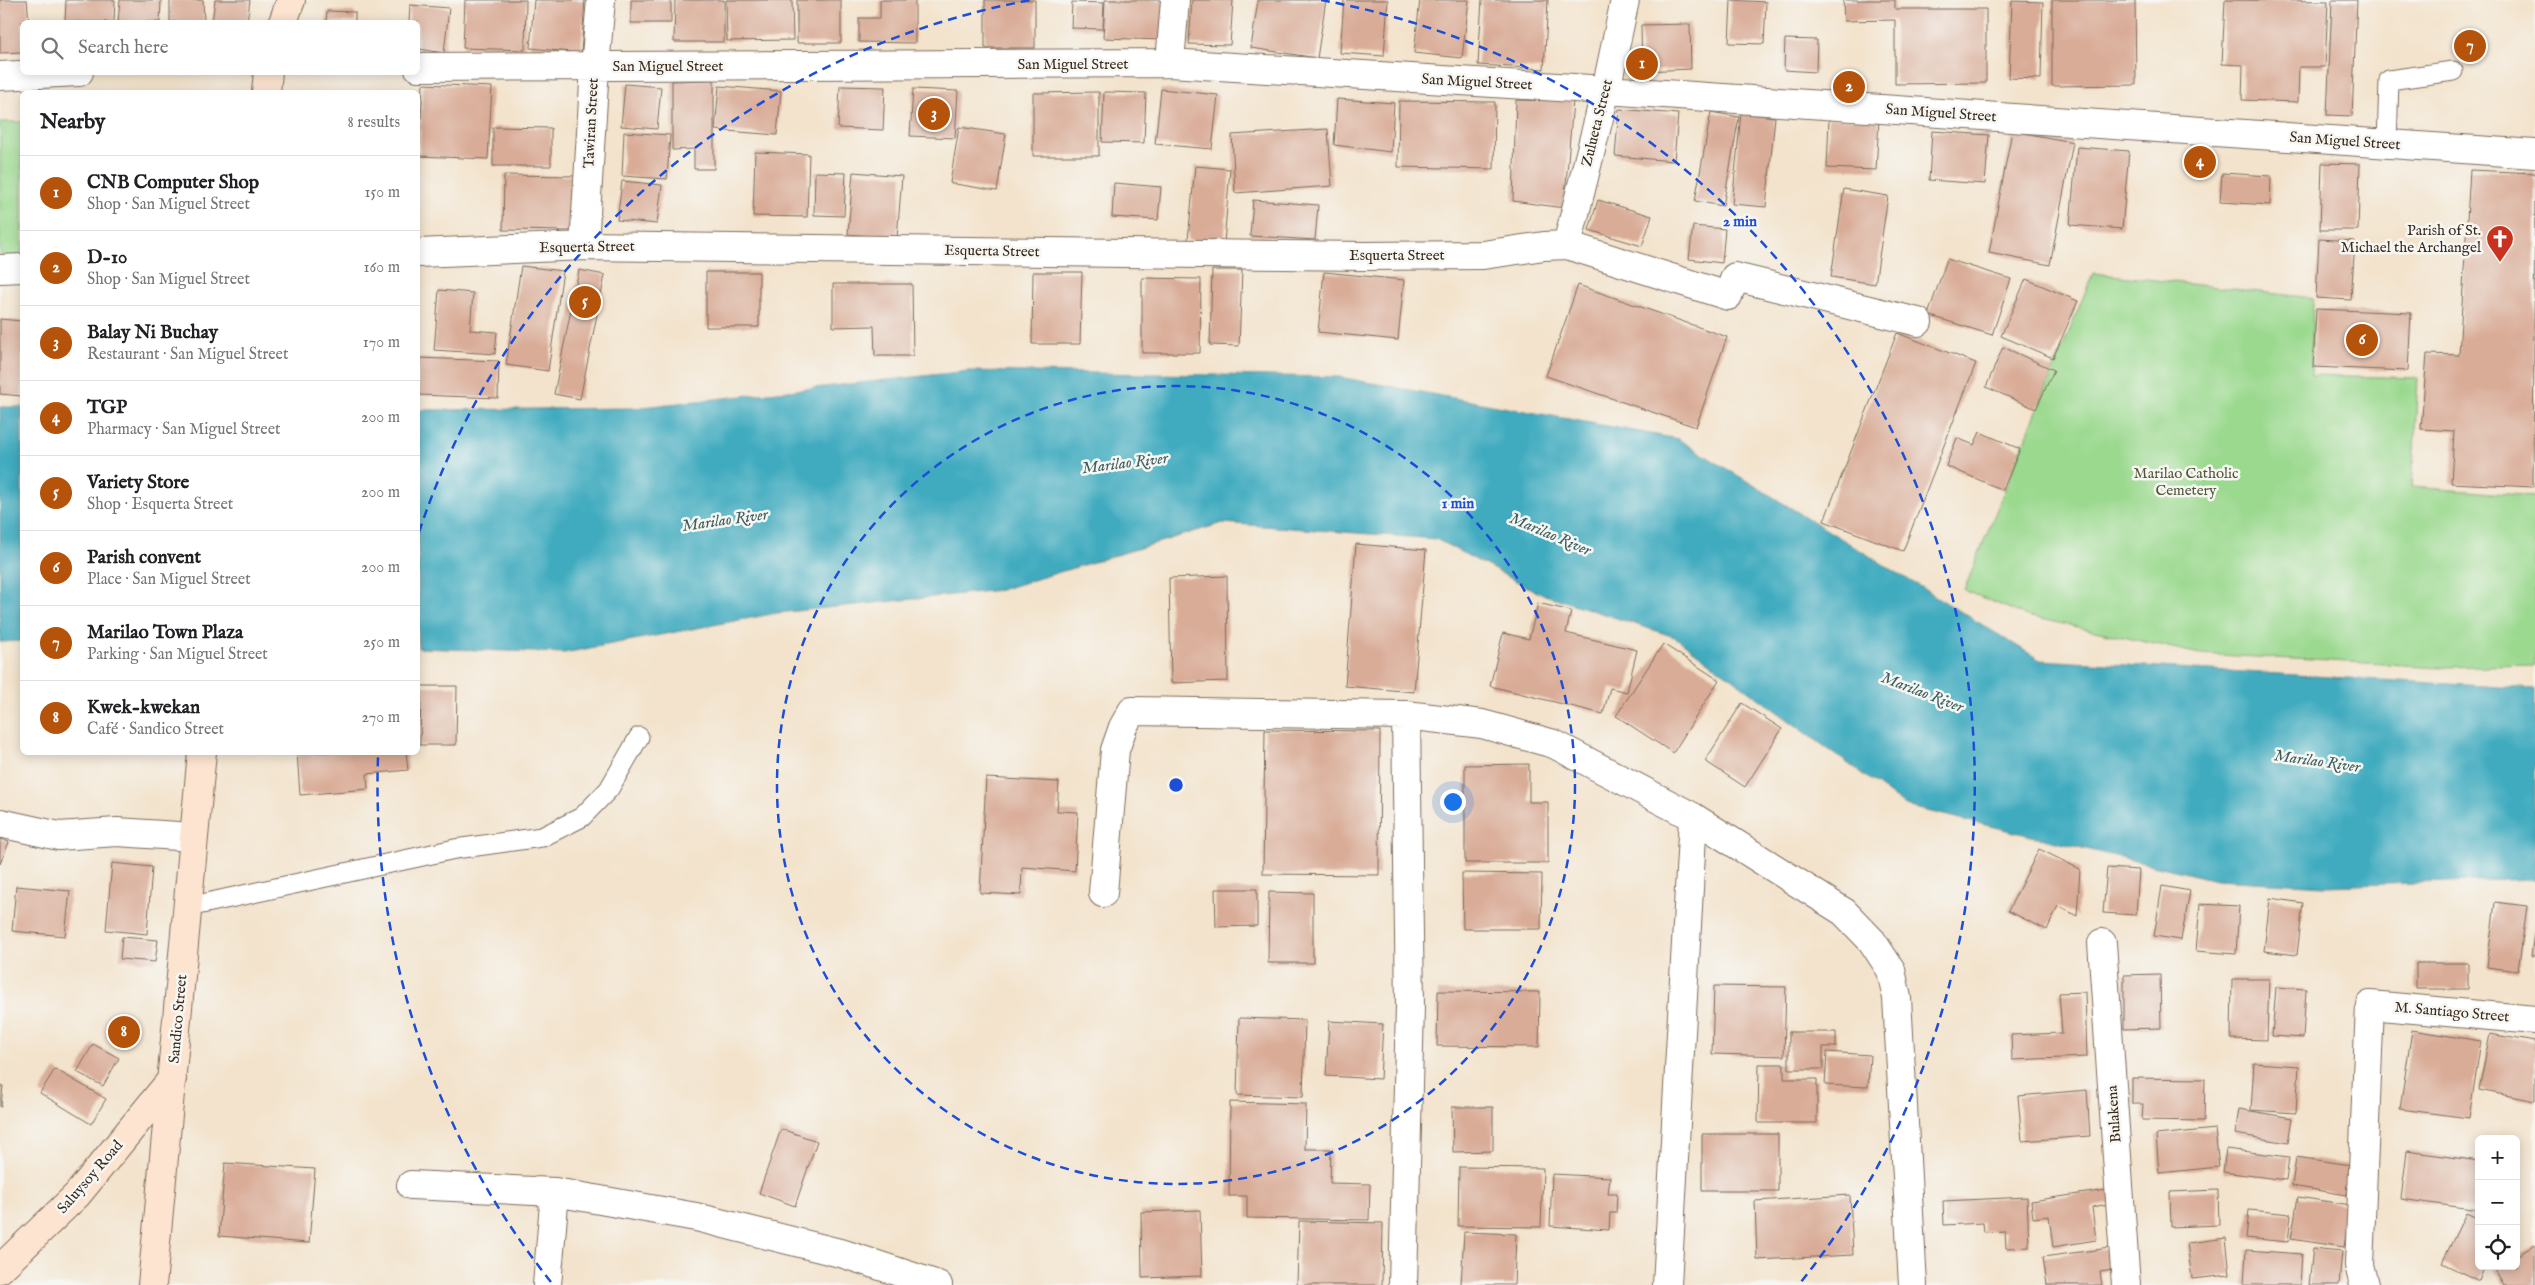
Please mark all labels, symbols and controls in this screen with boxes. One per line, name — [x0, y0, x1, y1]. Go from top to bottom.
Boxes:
search box — [20, 20, 420, 75]
pin: 7 — [2454, 27, 2486, 65]
icon: search — [38, 34, 66, 62]
text: Search here — [78, 36, 169, 60]
pin: 1 — [1626, 45, 1658, 83]
street label: San Miguel Street — [1017, 55, 1129, 74]
street label: San Miguel Street — [612, 57, 724, 76]
pin: 2 — [1833, 68, 1865, 106]
street label: San Miguel Street — [1421, 70, 1533, 94]
street label: Tawiran Street — [579, 77, 603, 169]
street label: Zulueta Street — [1577, 77, 1617, 169]
pin: 3 — [918, 95, 950, 133]
street label: San Miguel Street — [1885, 100, 1997, 126]
text: Nearby — [40, 109, 105, 136]
text: 8 results — [348, 113, 400, 133]
street label: San Miguel Street — [2289, 128, 2401, 154]
pin: 4 — [2184, 143, 2216, 181]
text: CNB Computer Shop — [87, 171, 259, 195]
text: 1 — [53, 183, 59, 203]
text: 150 m — [365, 183, 400, 203]
text: Shop · San Miguel Street — [87, 195, 250, 215]
text: 2 min — [1723, 212, 1757, 231]
place label: Parish of St. Michael the Archangel — [2341, 221, 2482, 257]
church icon: Parish of St. Michael the Archangel — [2485, 224, 2515, 263]
street label: Esquerta Street — [539, 237, 635, 257]
street label: Esquerta Street — [944, 241, 1040, 261]
text: D-10 — [87, 246, 127, 270]
street label: Esquerta Street — [1349, 246, 1445, 265]
text: 2 — [52, 258, 60, 278]
text: 160 m — [364, 258, 400, 278]
text: Shop · San Miguel Street — [87, 270, 250, 290]
pin: 5 — [569, 283, 601, 321]
text: Balay Ni Buchay — [87, 321, 218, 345]
pin: 6 — [2346, 321, 2378, 359]
text: 3 — [53, 333, 59, 353]
text: 170 m — [363, 333, 400, 353]
text: Restaurant · San Miguel Street — [87, 345, 288, 365]
text: TGP — [87, 396, 127, 420]
text: 4 — [52, 408, 60, 428]
text: 200 m — [361, 408, 400, 428]
text: Pharmacy · San Miguel Street — [87, 420, 281, 440]
water label: Marilao River — [1081, 449, 1171, 479]
park label: Marilao Catholic Cemetery — [2134, 464, 2238, 500]
text: Variety Store — [87, 471, 189, 495]
text: 5 — [53, 483, 59, 503]
text: 200 m — [361, 483, 400, 503]
text: 1 min — [1442, 494, 1474, 513]
text: Shop · Esquerta Street — [87, 495, 233, 515]
water label: Marilao River — [681, 505, 771, 537]
water label: Marilao River — [1506, 509, 1595, 562]
text: Parish convent — [87, 546, 201, 570]
text: 6 — [53, 558, 59, 578]
text: 200 m — [361, 558, 400, 578]
text: Place · San Miguel Street — [87, 570, 251, 590]
text: Marilao Town Plaza — [87, 621, 243, 645]
text: 7 — [52, 633, 60, 653]
text: 250 m — [363, 633, 400, 653]
text: Parking · San Miguel Street — [87, 645, 268, 665]
water label: Marilao River — [1878, 668, 1967, 718]
text: Kwek-kwekan — [87, 696, 200, 720]
text: 8 — [53, 708, 59, 728]
text: 270 m — [361, 708, 400, 728]
text: Café · Sandico Street — [87, 720, 224, 740]
water label: Marilao River — [2273, 746, 2363, 778]
centre of rings — [1167, 776, 1185, 794]
your location — [1440, 789, 1466, 815]
street label: Sandico Street — [165, 974, 191, 1064]
street label: M. Santiago Street — [2394, 998, 2510, 1026]
pin: 8 — [108, 1013, 140, 1051]
street label: Bulakena — [2102, 1084, 2125, 1143]
map controls — [2475, 1135, 2520, 1270]
button: + — [2475, 1135, 2520, 1180]
street label: Saluysoy Road — [53, 1136, 128, 1218]
button: − — [2475, 1180, 2520, 1225]
button: locate — [2475, 1225, 2520, 1270]

